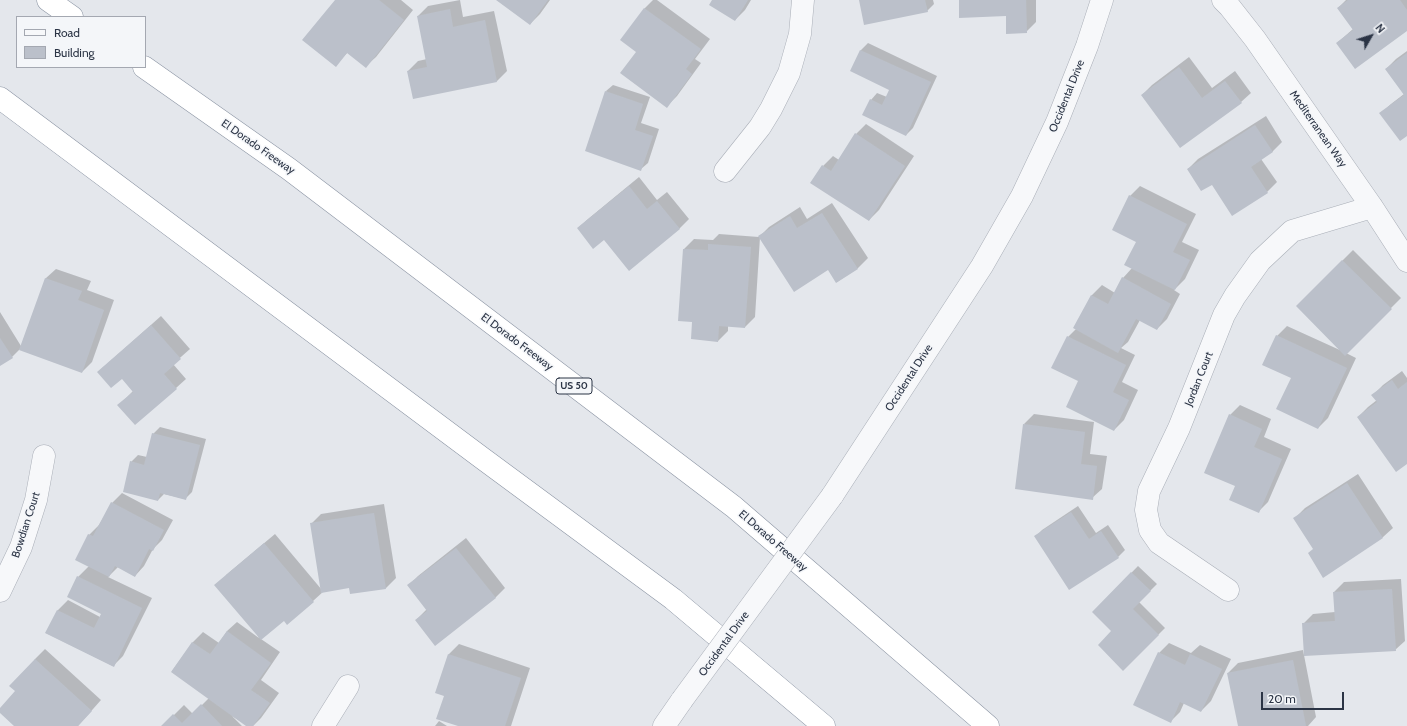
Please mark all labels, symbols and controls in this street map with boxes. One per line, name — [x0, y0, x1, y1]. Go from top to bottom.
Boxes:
legend — [16, 16, 146, 68]
north arrow — [1351, 16, 1391, 56]
text: N — [1372, 21, 1388, 36]
text: Road — [54, 25, 80, 40]
text: Building — [54, 45, 95, 60]
street label: Occidental Drive — [1046, 58, 1088, 134]
street label: Mediterranean Way — [1287, 88, 1349, 170]
street label: El Dorado Freeway — [219, 117, 297, 177]
street label: El Dorado Freeway — [478, 311, 556, 373]
street label: Occidental Drive — [882, 342, 936, 414]
street label: Jordan Court — [1182, 350, 1216, 408]
road number: US 50 — [556, 378, 592, 394]
street label: Bowdian Court — [9, 490, 43, 560]
street label: El Dorado Freeway — [736, 508, 810, 574]
street label: Occidental Drive — [696, 609, 752, 679]
scale bar — [1263, 684, 1346, 710]
text: 20 m — [1268, 691, 1296, 706]

